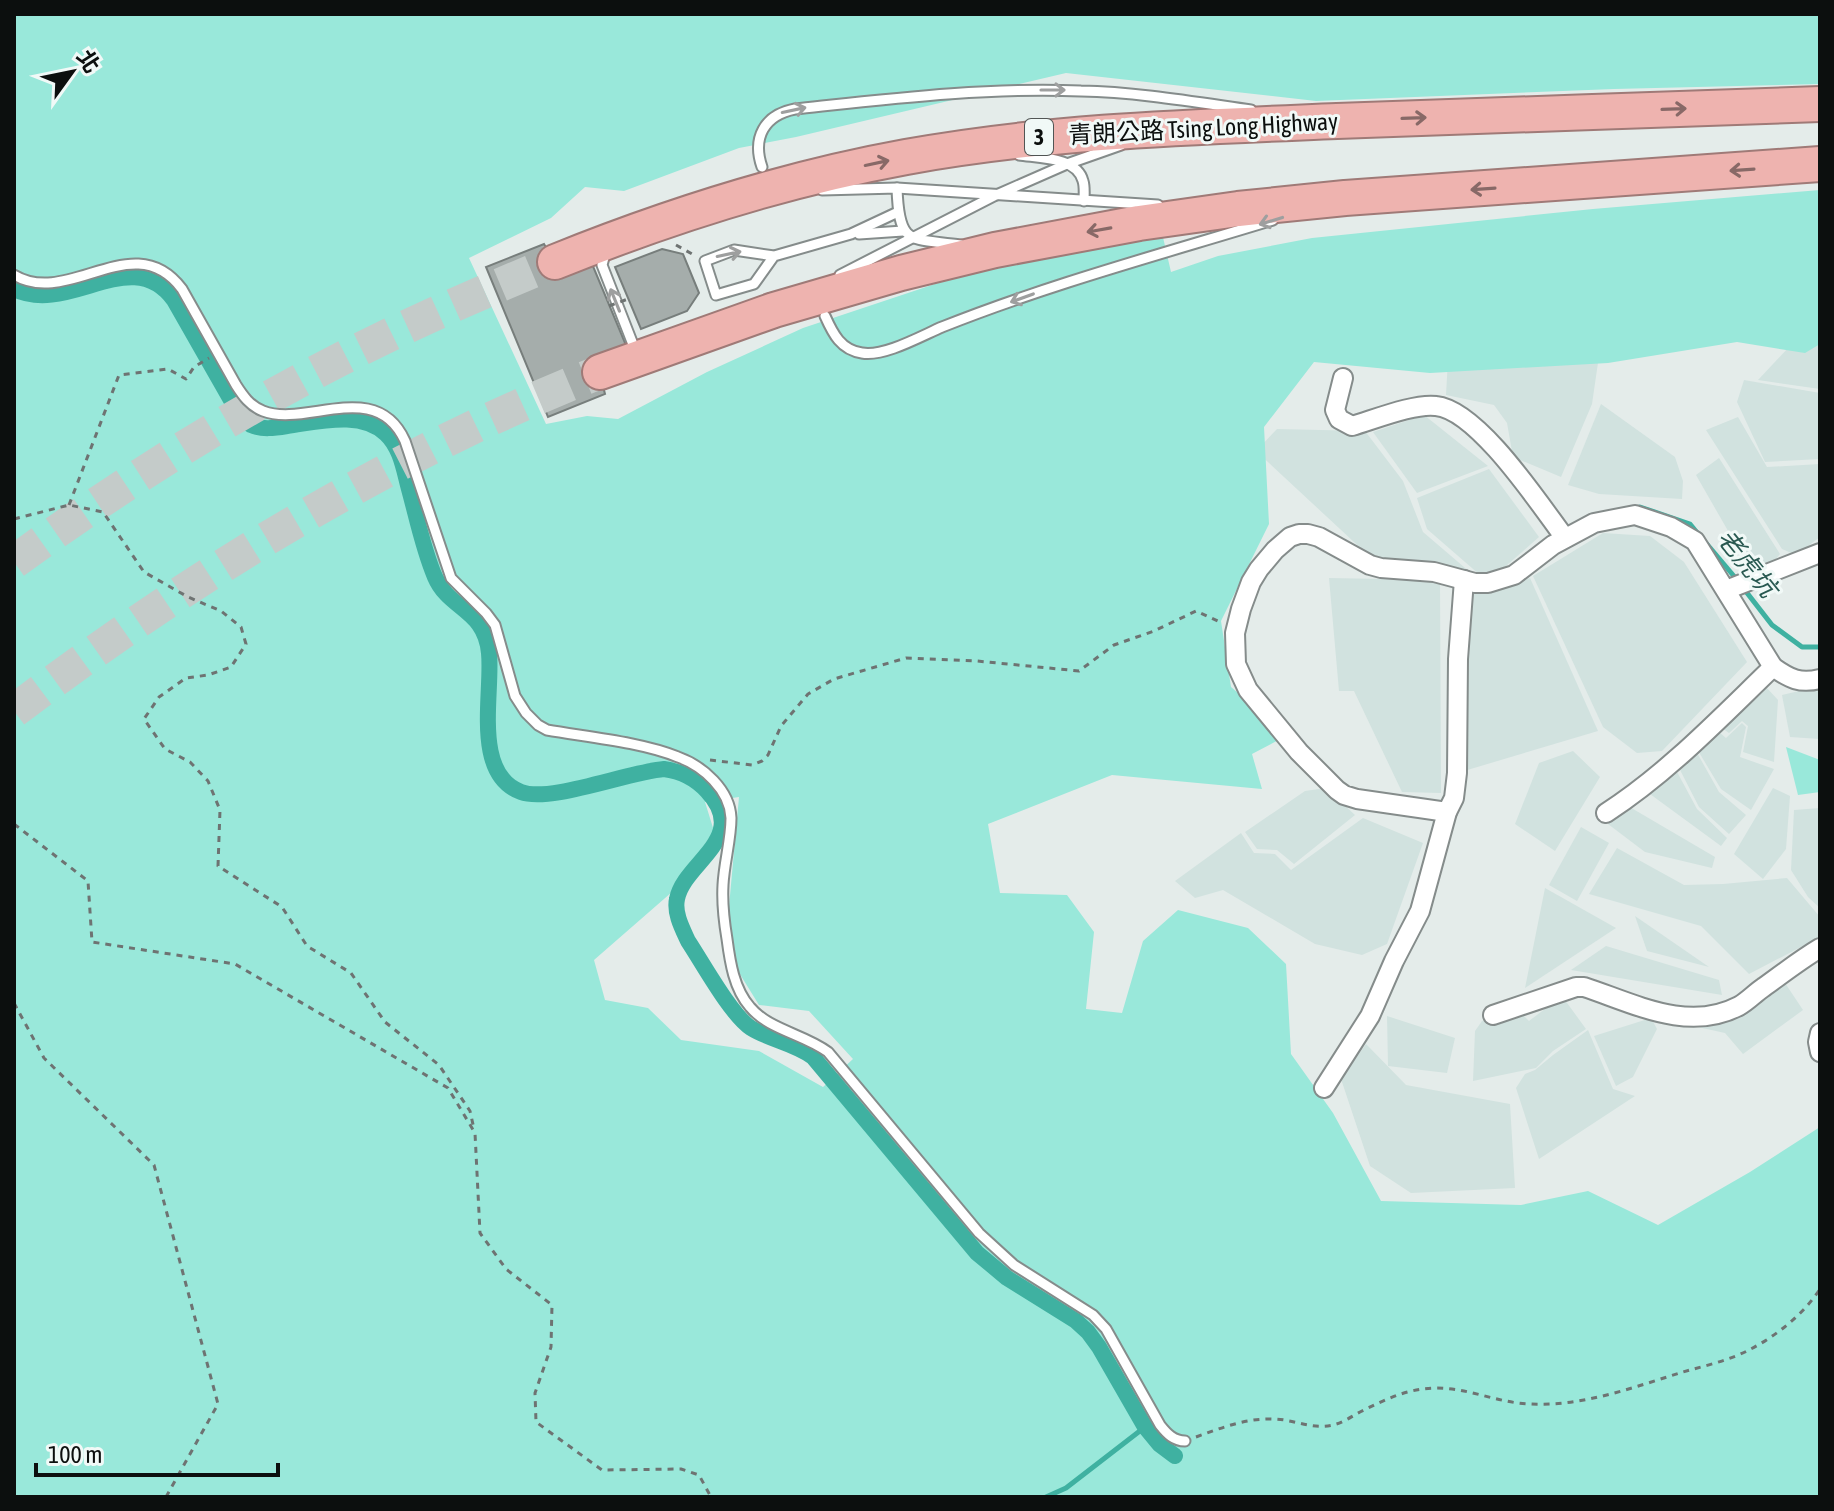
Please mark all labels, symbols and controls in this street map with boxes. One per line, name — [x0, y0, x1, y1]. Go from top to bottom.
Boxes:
north arrow — [32, 32, 112, 112]
text: 北 — [72, 45, 106, 77]
one-way arrow — [1039, 82, 1066, 98]
one-way arrow — [781, 102, 807, 117]
one-way arrow — [1660, 102, 1687, 117]
street label: 青朗公路 Tsing Long Highway — [1067, 107, 1339, 149]
one-way arrow — [1400, 111, 1427, 126]
road number: 3 — [1025, 119, 1053, 155]
one-way arrow — [864, 154, 889, 169]
one-way arrow — [1729, 163, 1756, 178]
one-way arrow — [1470, 182, 1497, 197]
one-way arrow — [1258, 214, 1284, 229]
one-way arrow — [1087, 224, 1112, 239]
one-way arrow — [715, 246, 741, 261]
one-way arrow — [607, 288, 621, 313]
one-way arrow — [1011, 292, 1035, 306]
water label: 老虎坑 — [1711, 523, 1786, 606]
scale bar — [36, 1427, 278, 1477]
text: 100 m — [48, 1441, 102, 1468]

